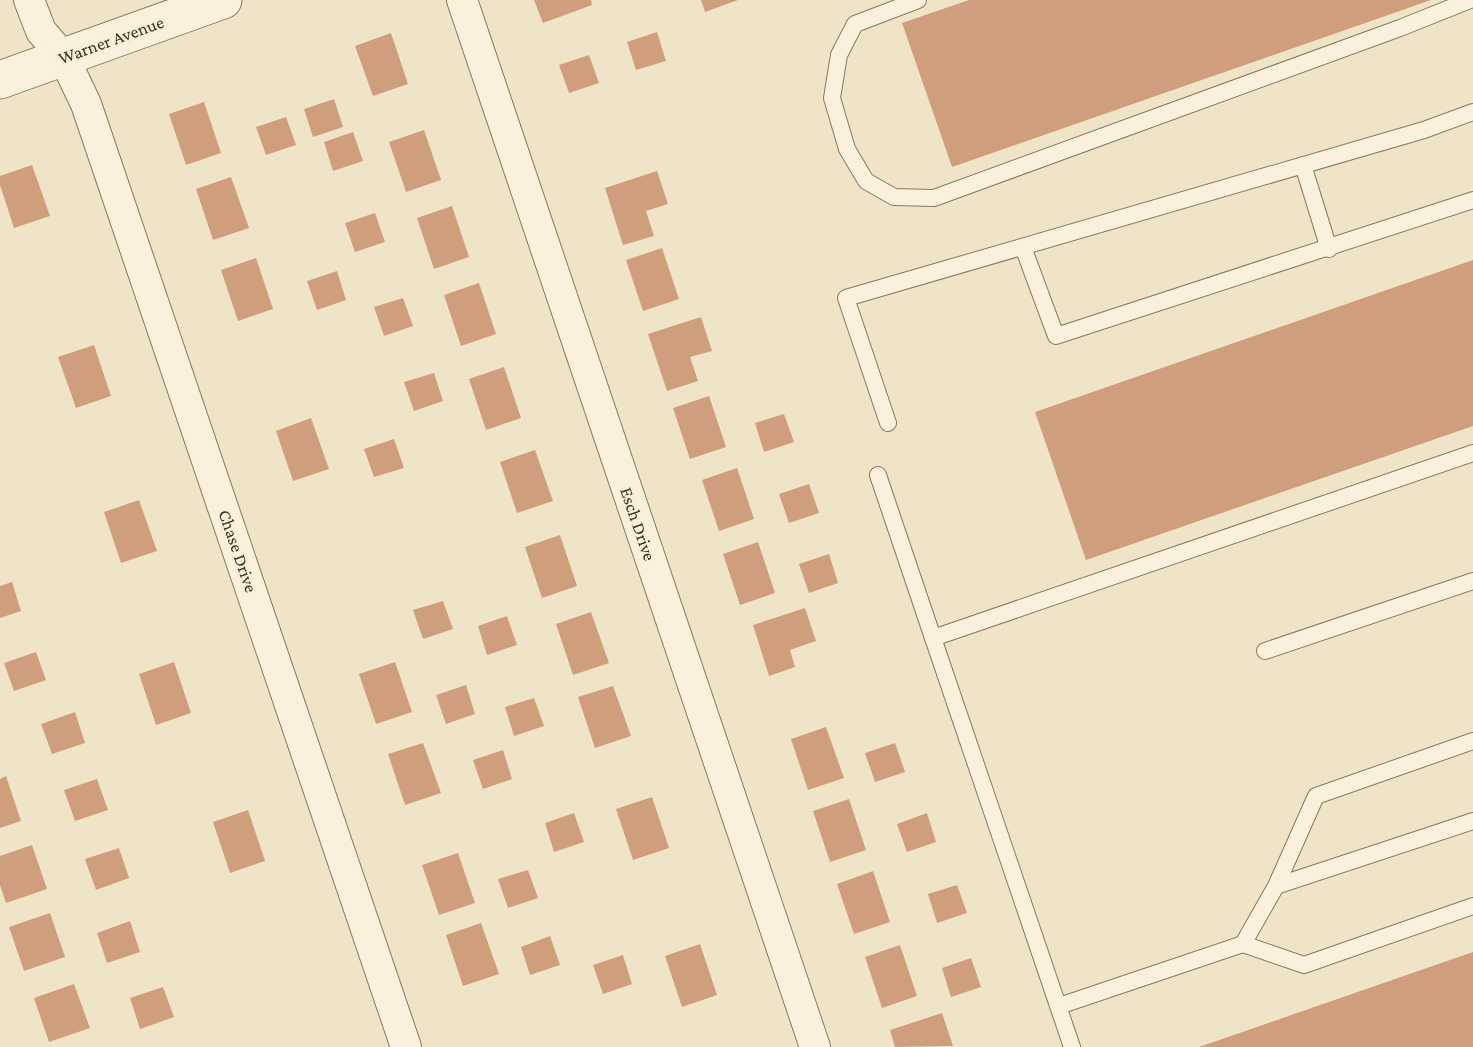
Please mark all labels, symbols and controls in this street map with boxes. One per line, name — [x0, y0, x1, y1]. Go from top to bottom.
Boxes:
street label: Warner Avenue — [56, 12, 167, 68]
street label: Esch Drive — [616, 485, 660, 563]
street label: Chase Drive — [215, 507, 262, 595]

